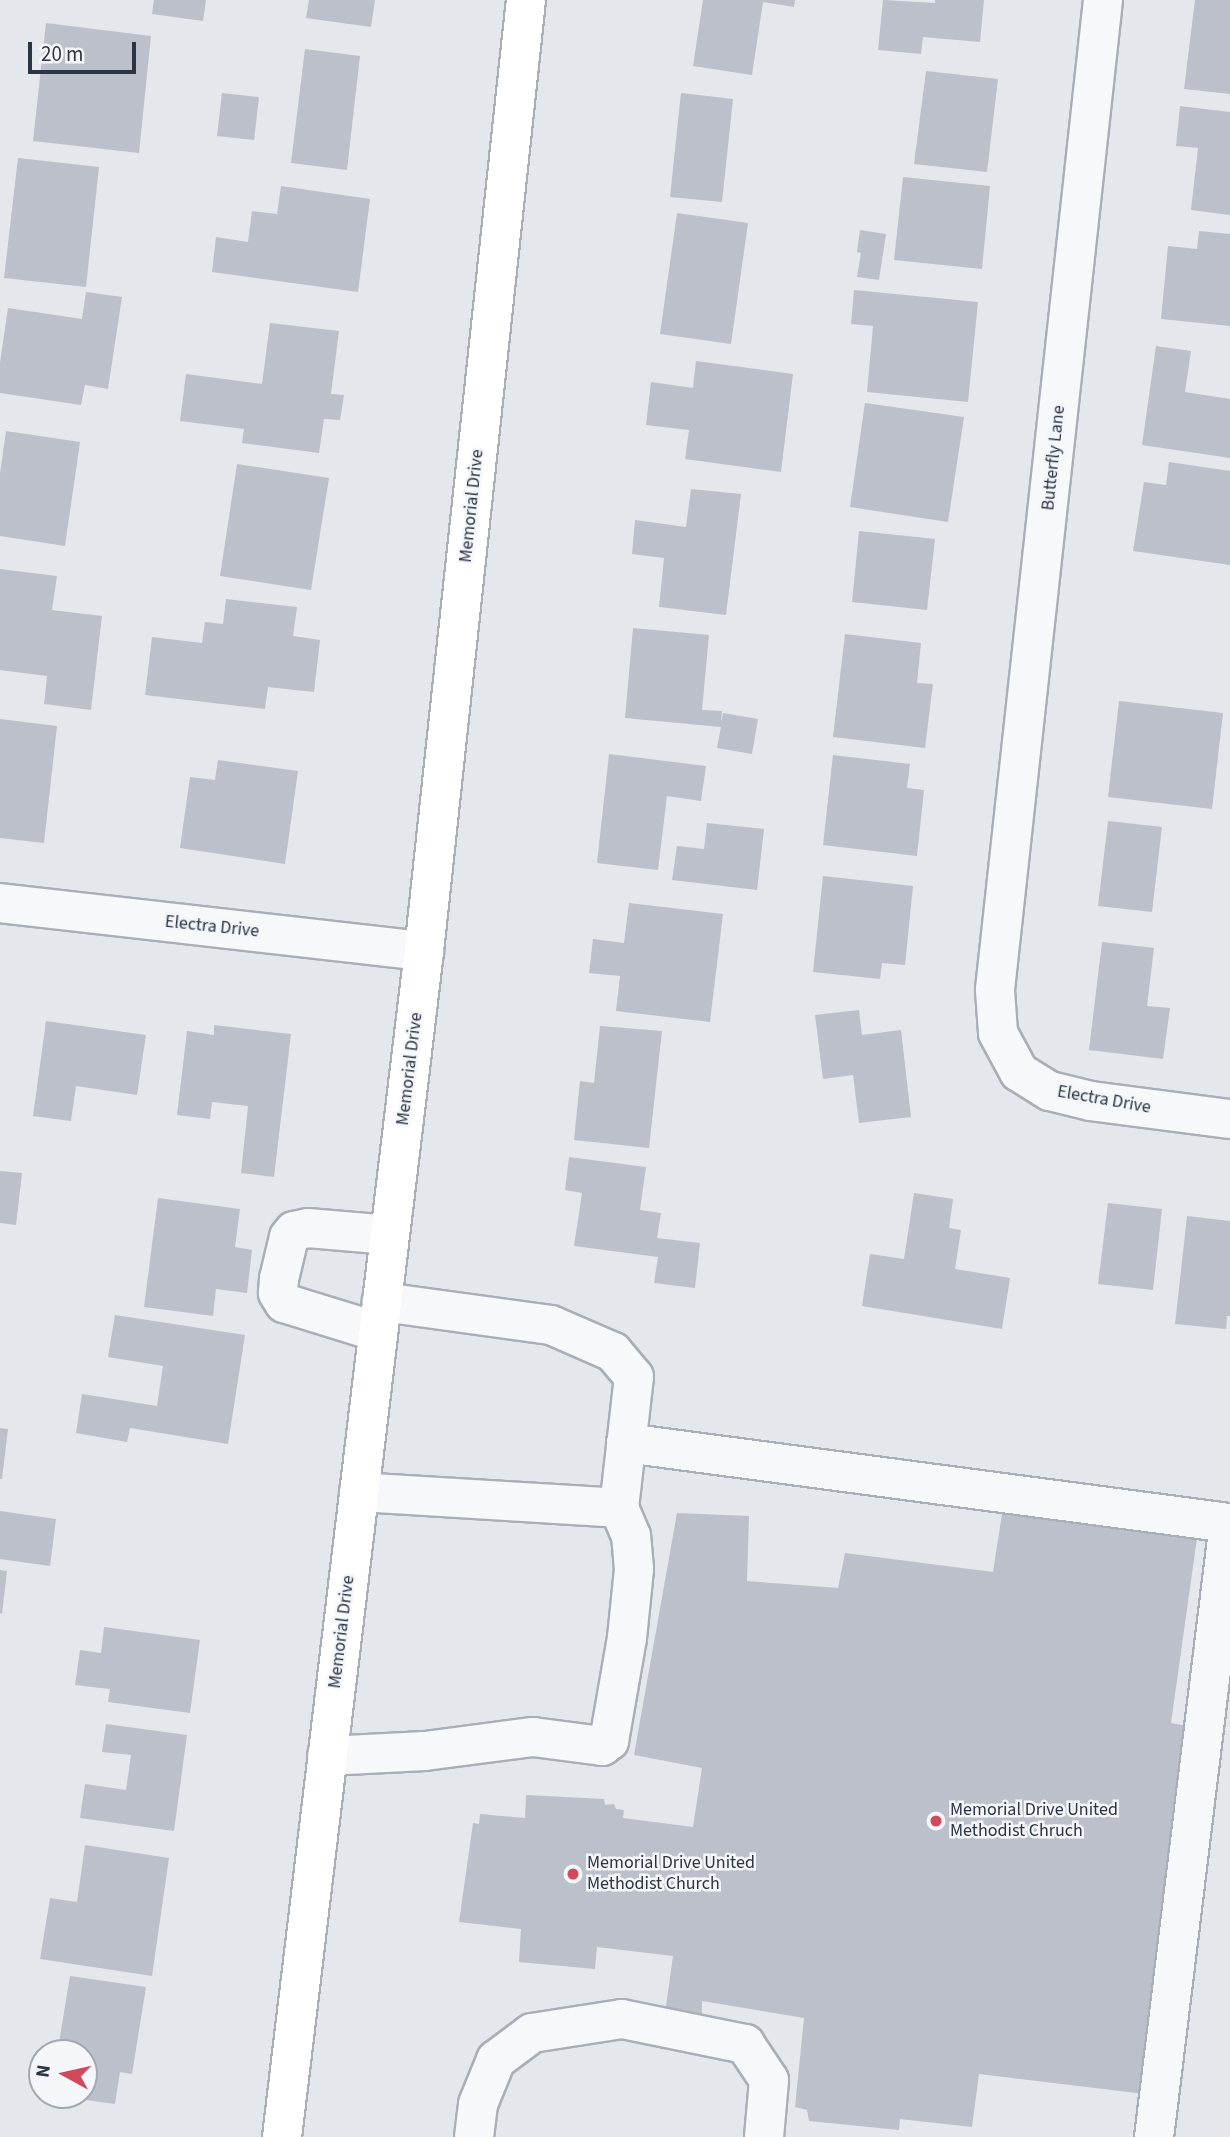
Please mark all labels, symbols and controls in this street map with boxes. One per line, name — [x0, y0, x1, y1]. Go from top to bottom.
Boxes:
scale bar — [32, 28, 140, 72]
text: 20 m — [41, 39, 83, 69]
street label: Butterfly Lane — [1038, 404, 1070, 512]
street label: Memorial Drive — [455, 448, 489, 564]
street label: Electra Drive — [164, 911, 260, 943]
street label: Memorial Drive — [392, 1011, 428, 1127]
street label: Electra Drive — [1056, 1081, 1152, 1119]
street label: Memorial Drive — [324, 1574, 360, 1690]
place label: Memorial Drive United Methodist Chruch — [950, 1800, 1118, 1842]
marker: Memorial Drive United Methodist Chruch — [928, 1813, 944, 1829]
place label: Memorial Drive United Methodist Church — [587, 1853, 755, 1896]
marker: Memorial Drive United Methodist Church — [565, 1866, 581, 1882]
north arrow — [28, 2039, 98, 2109]
text: N — [29, 2063, 58, 2079]

